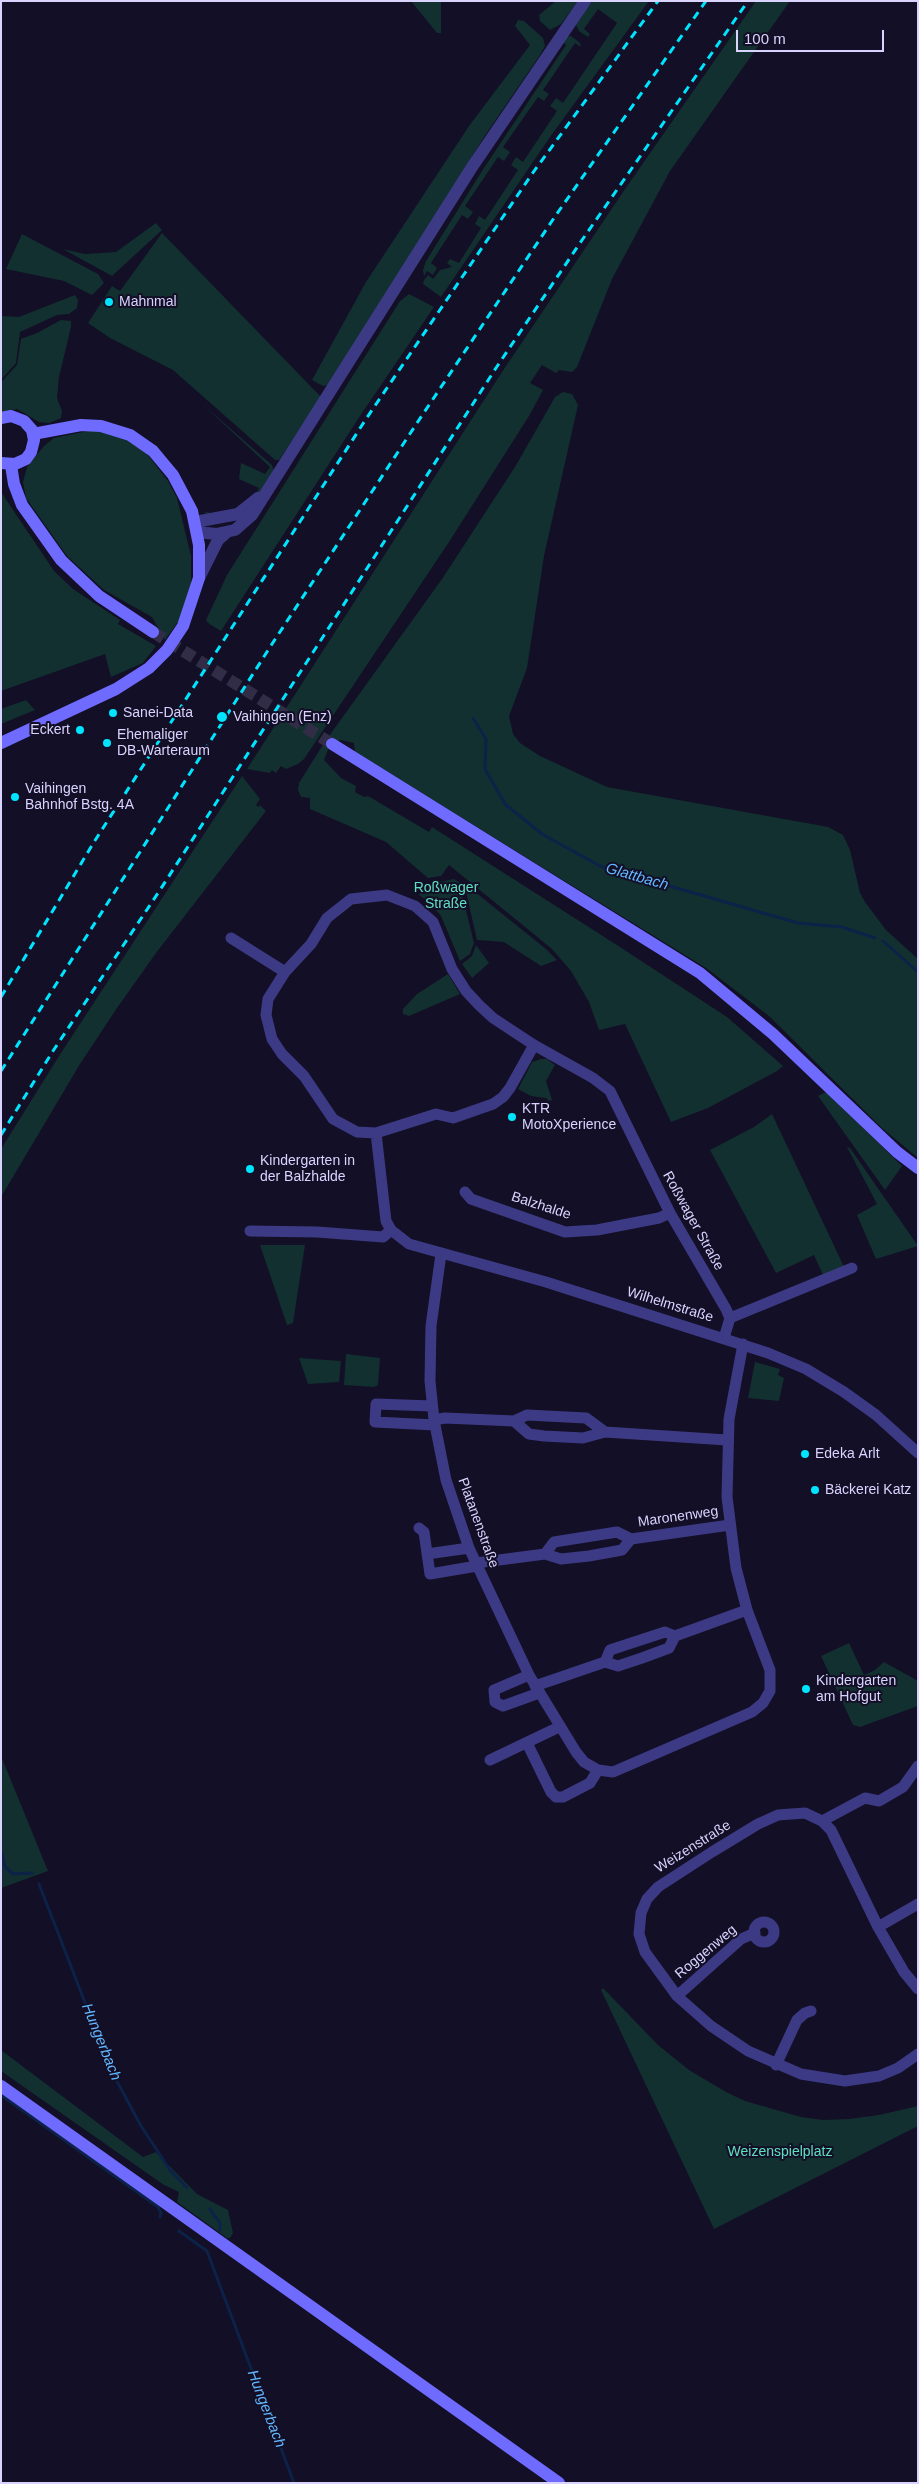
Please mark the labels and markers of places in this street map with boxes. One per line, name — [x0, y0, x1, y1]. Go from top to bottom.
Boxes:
place label: Mahnmal — [119, 294, 177, 310]
marker: Mahnmal — [103, 296, 115, 308]
place label: Sanei-Data — [123, 705, 193, 721]
marker: Sanei-Data — [107, 707, 119, 719]
place label: Vaihingen (Enz) — [233, 709, 332, 725]
marker: Vaihingen (Enz) — [215, 710, 229, 724]
place label: Eckert — [30, 722, 70, 738]
marker: Eckert — [74, 724, 86, 736]
place label: Ehemaliger DB-Warteraum — [117, 727, 210, 760]
marker: Ehemaliger DB-Warteraum — [101, 737, 113, 749]
place label: Vaihingen Bahnhof Bstg. 4A — [25, 781, 134, 814]
marker: Vaihingen Bahnhof Bstg. 4A — [9, 791, 21, 803]
place label: KTR MotoXperience — [522, 1101, 616, 1134]
marker: KTR MotoXperience — [506, 1111, 518, 1123]
place label: Kindergarten in der Balzhalde — [260, 1153, 355, 1186]
marker: Kindergarten in der Balzhalde — [244, 1163, 256, 1175]
place label: Edeka Arlt — [815, 1446, 880, 1462]
marker: Edeka Arlt — [799, 1448, 811, 1460]
place label: Bäckerei Katz — [825, 1482, 911, 1498]
marker: Bäckerei Katz — [809, 1484, 821, 1496]
place label: Kindergarten am Hofgut — [816, 1673, 896, 1705]
marker: Kindergarten am Hofgut — [800, 1683, 812, 1695]

